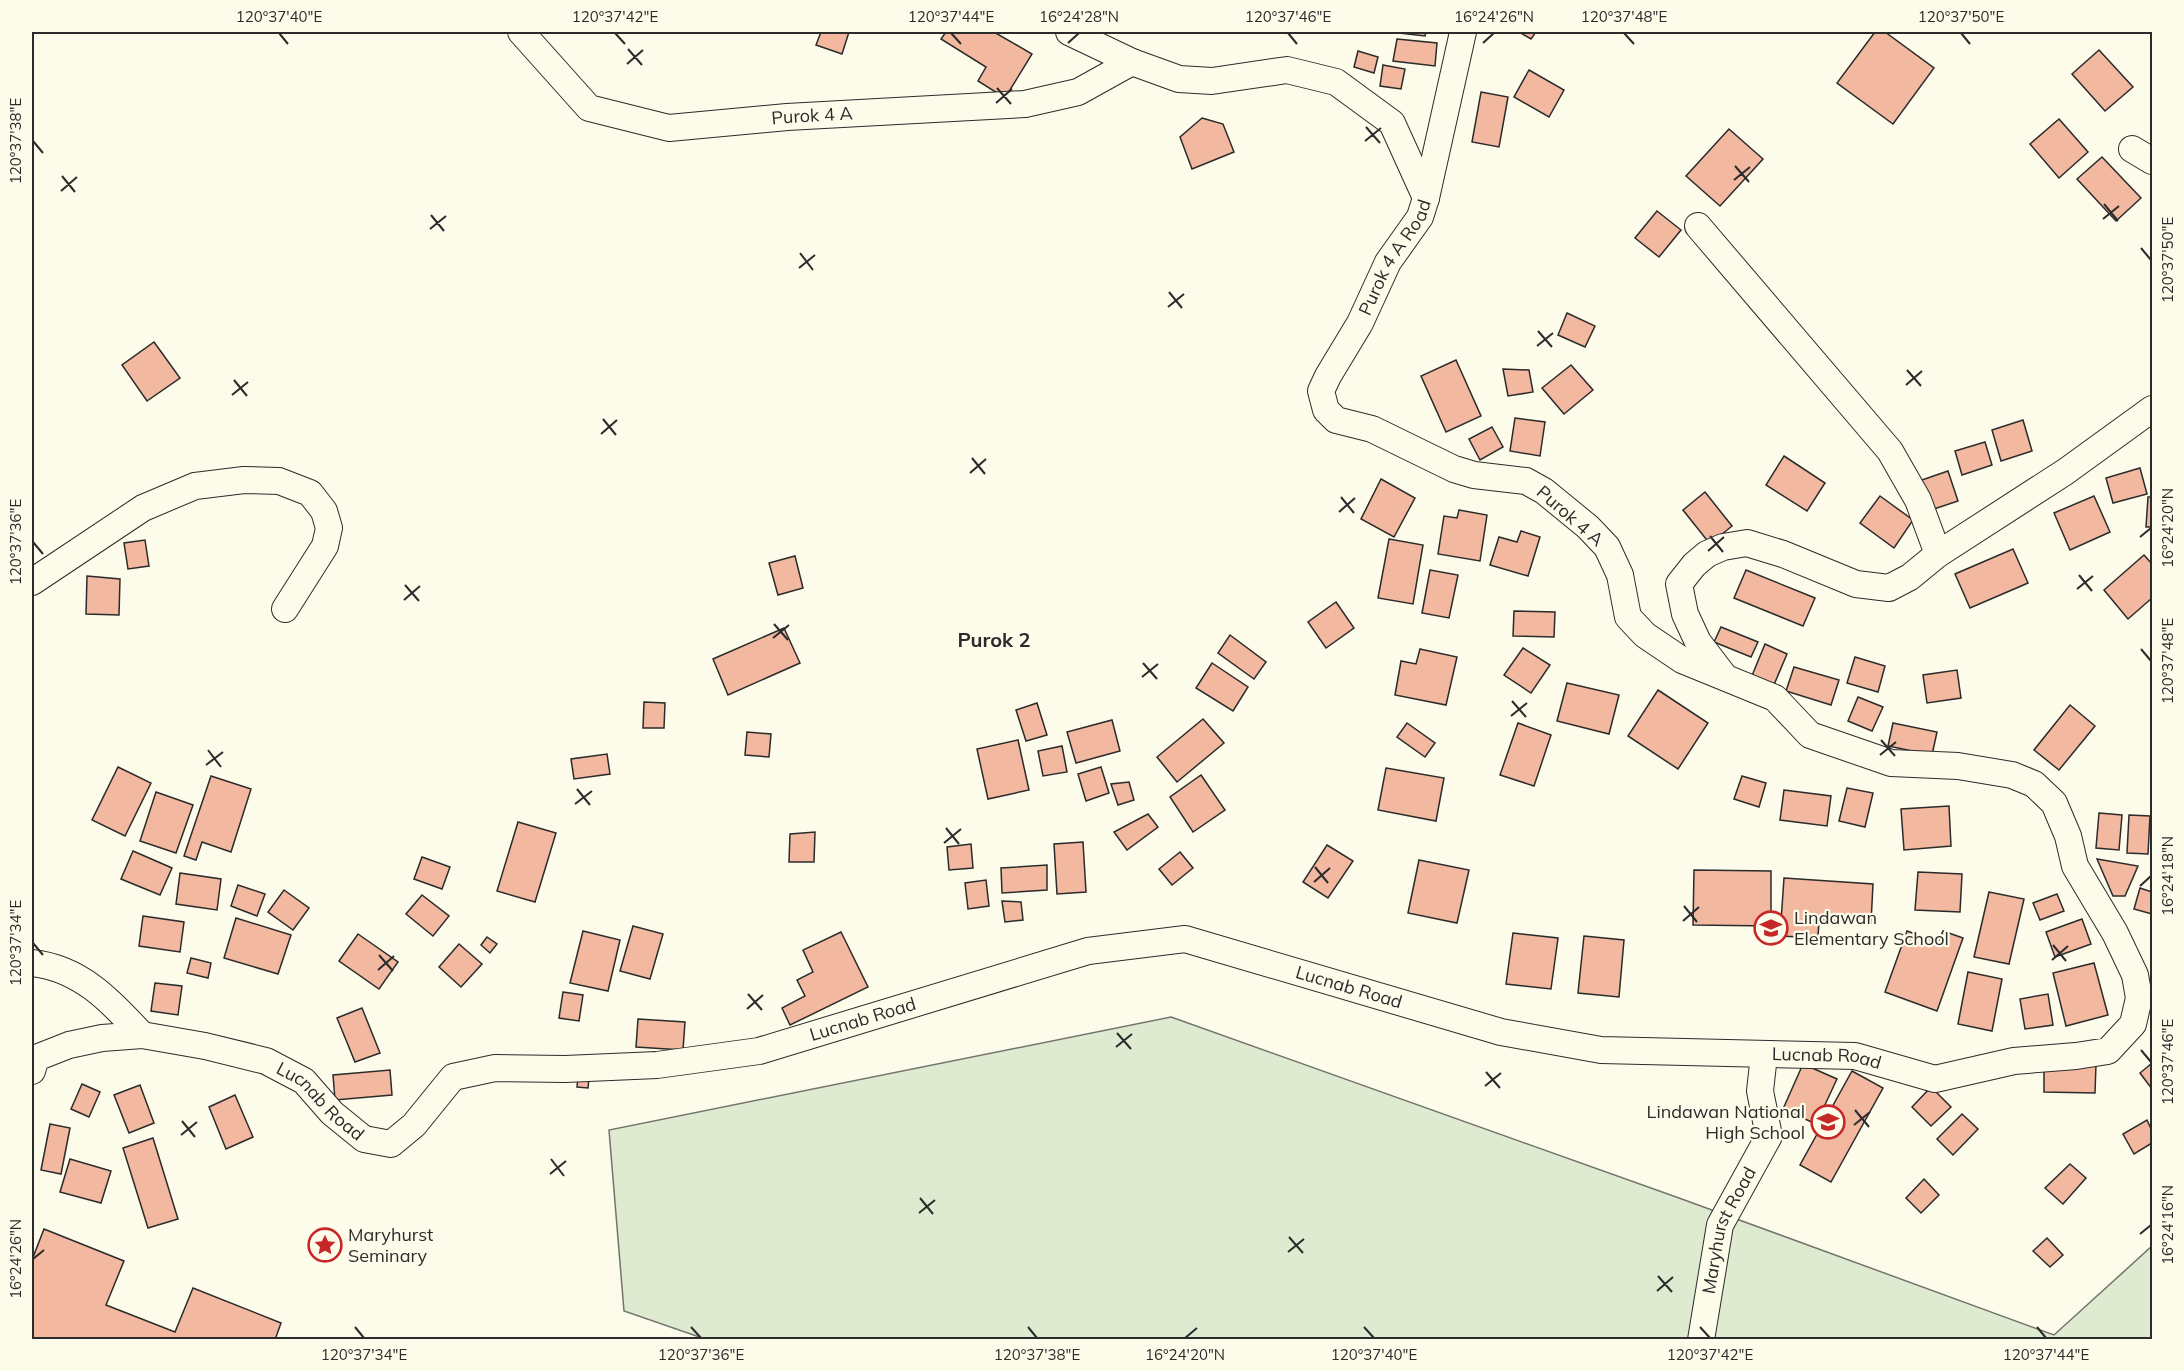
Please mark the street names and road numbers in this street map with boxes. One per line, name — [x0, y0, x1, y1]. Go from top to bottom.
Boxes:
street label: Purok 4 A — [770, 101, 853, 129]
street label: Purok 4 A Road — [1353, 197, 1436, 319]
street label: Purok 4 A — [1532, 480, 1609, 551]
street label: Lucnab Road — [1293, 960, 1405, 1013]
street label: Lucnab Road — [807, 992, 919, 1046]
street label: Lucnab Road — [1772, 1042, 1884, 1074]
street label: Lucnab Road — [273, 1057, 369, 1145]
street label: Maryhurst Road — [1697, 1163, 1761, 1296]

